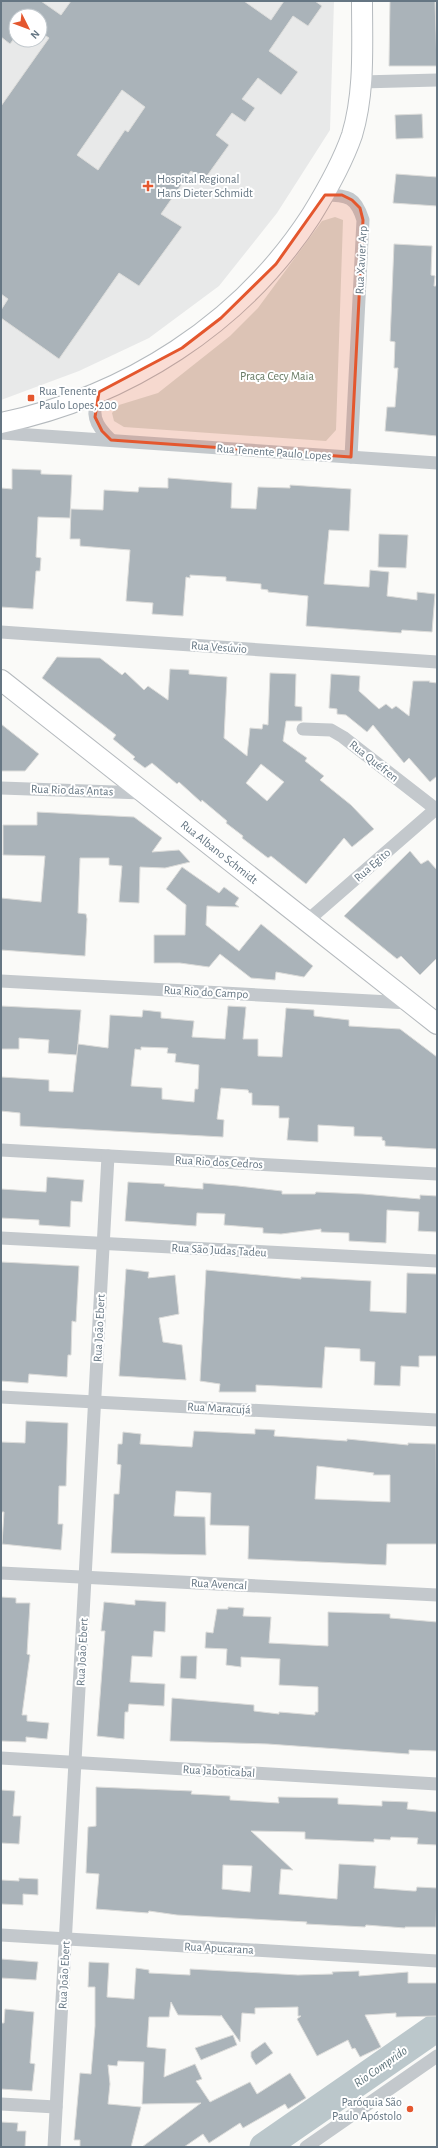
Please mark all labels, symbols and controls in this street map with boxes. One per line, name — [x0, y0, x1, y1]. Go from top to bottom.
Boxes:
north arrow — [8, 8, 48, 48]
text: N — [28, 28, 42, 41]
place label: Hospital Regional Hans Dieter Schmidt — [157, 173, 253, 199]
marker: Hospital Regional Hans Dieter Schmidt — [142, 180, 154, 192]
street label: Rua Xavier Arp — [353, 225, 369, 295]
park label: Praça Cecy Maia — [240, 370, 314, 383]
place label: Rua Tenente Paulo Lopes, 200 — [39, 385, 117, 411]
marker: Rua Tenente Paulo Lopes, 200 — [26, 393, 36, 403]
street label: Rua Tenente Paulo Lopes — [216, 442, 332, 462]
street label: Rua Vesúvio — [191, 639, 248, 655]
street label: Rua Quéfren — [347, 738, 401, 785]
street label: Rua Rio das Antas — [31, 783, 113, 797]
street label: Rua Albano Schmidt — [178, 818, 260, 886]
street label: Rua Egito — [352, 846, 392, 884]
street label: Rua Rio do Campo — [163, 984, 249, 1000]
street label: Rua Rio dos Cedros — [175, 1154, 263, 1170]
street label: Rua São Judas Tadeu — [171, 1242, 267, 1258]
street label: Rua João Ebert — [91, 1294, 107, 1362]
street label: Rua Maracujá — [187, 1400, 252, 1417]
street label: Rua Avencal — [191, 1577, 247, 1591]
street label: Rua João Ebert — [74, 1618, 90, 1686]
street label: Rua Jaboticabal — [182, 1763, 256, 1779]
street label: Rua Apucarana — [184, 1940, 255, 1956]
street label: Rua João Ebert — [56, 1941, 72, 2009]
water label: Rio Comprido — [352, 2044, 410, 2090]
place label: Paróquia São Paulo Apóstolo — [332, 2096, 402, 2122]
marker: Paróquia São Paulo Apóstolo — [405, 2104, 415, 2114]

